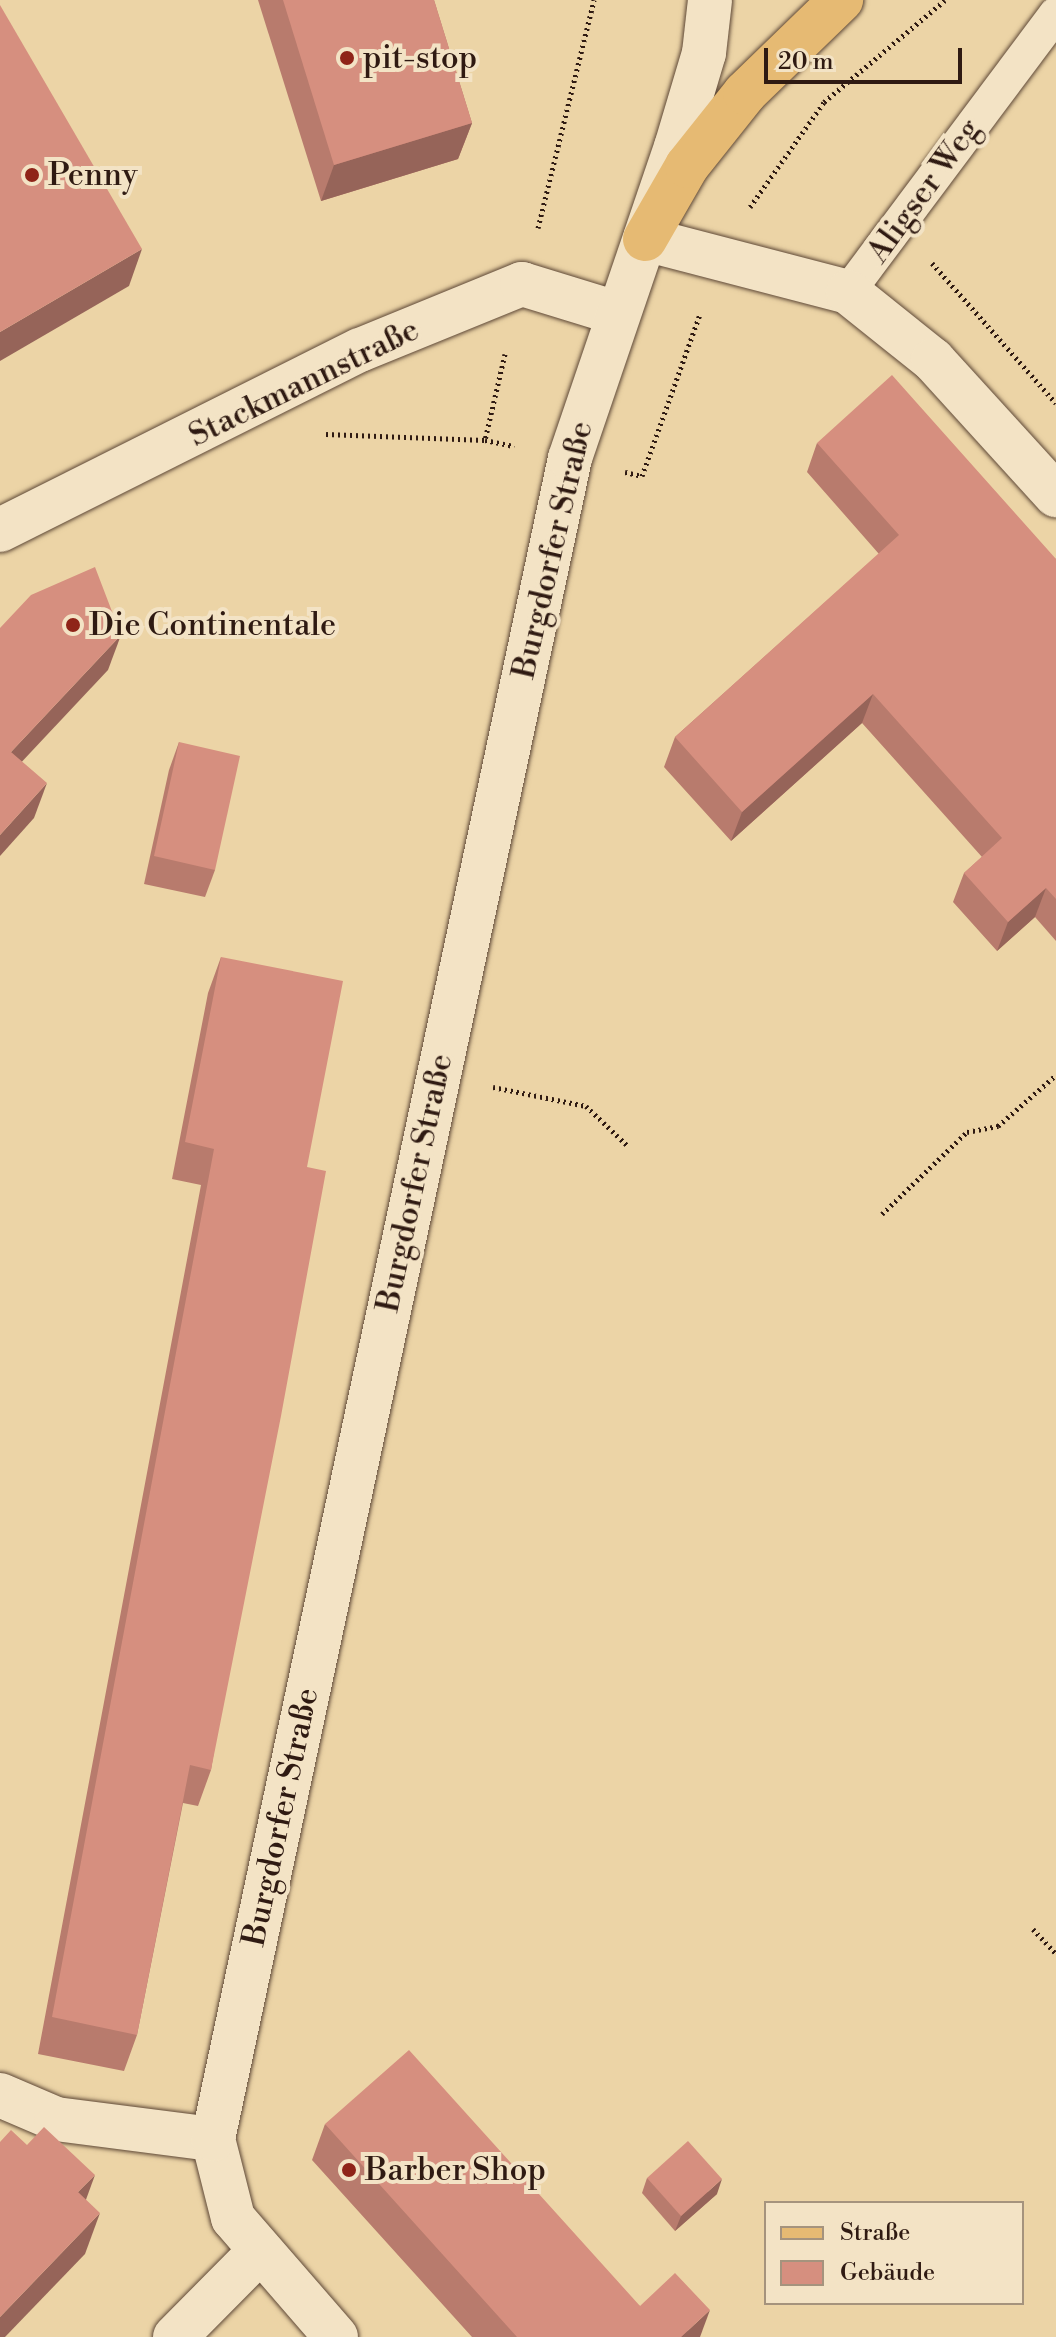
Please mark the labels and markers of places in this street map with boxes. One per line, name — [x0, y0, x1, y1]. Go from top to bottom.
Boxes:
place label: pit-stop — [363, 39, 477, 77]
marker: pit-stop — [338, 49, 356, 67]
place label: Penny — [48, 156, 137, 194]
marker: Penny — [23, 166, 41, 184]
place label: Die Continentale — [89, 606, 336, 644]
marker: Die Continentale — [64, 616, 82, 634]
place label: Barber Shop — [365, 2151, 546, 2189]
marker: Barber Shop — [340, 2161, 358, 2179]

